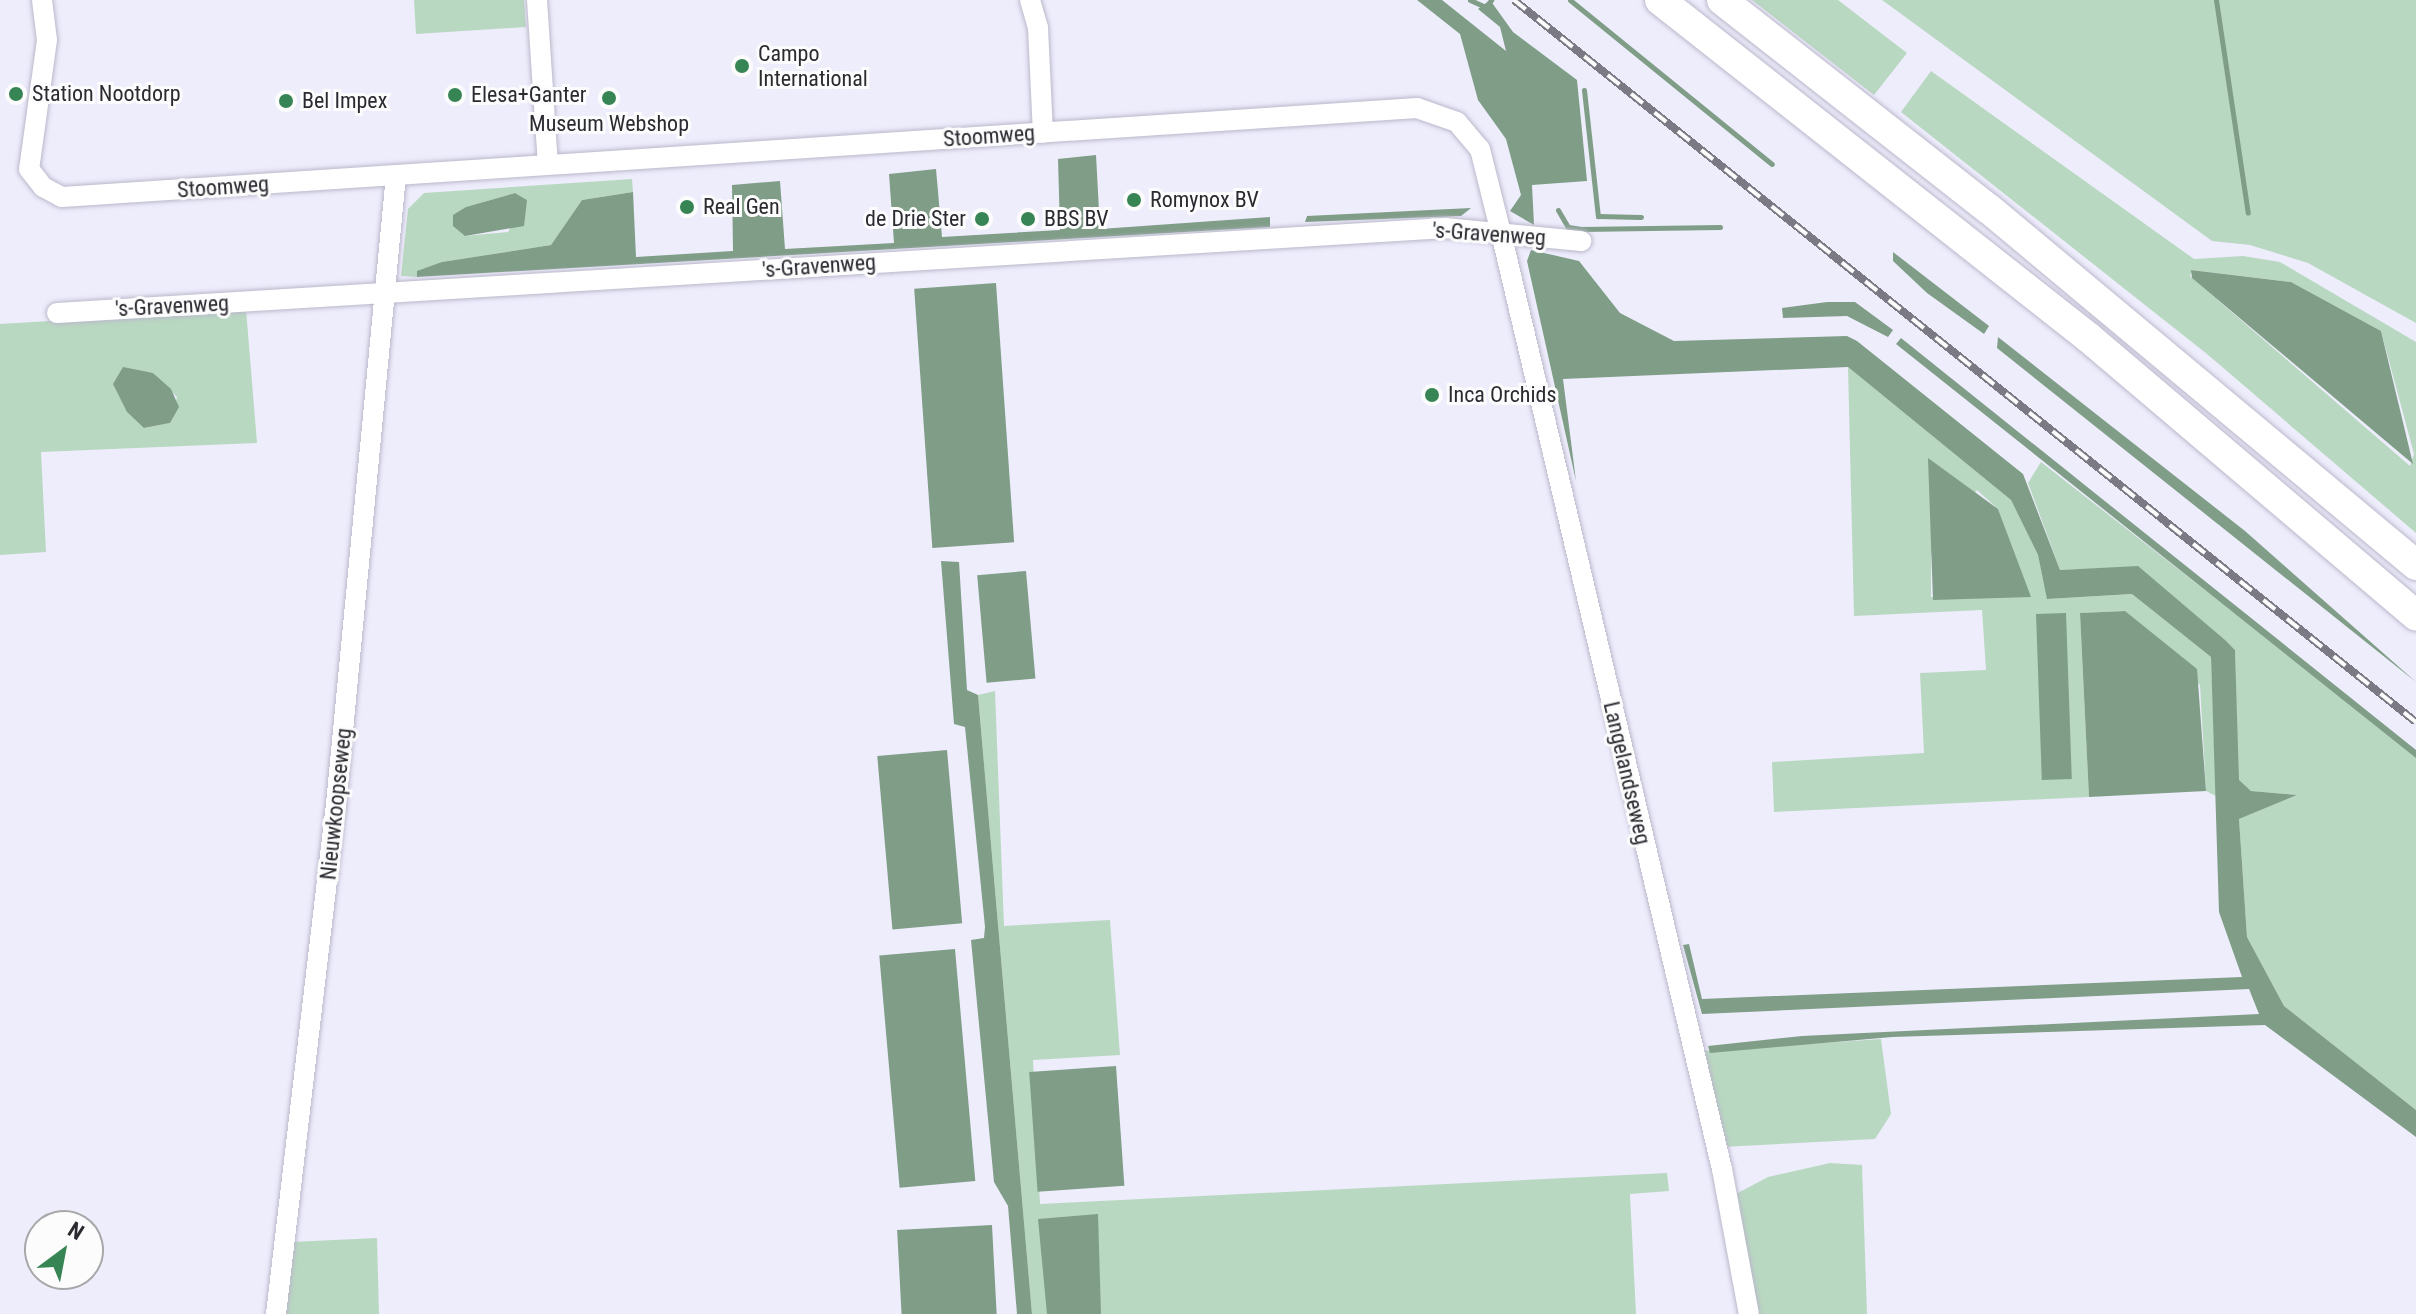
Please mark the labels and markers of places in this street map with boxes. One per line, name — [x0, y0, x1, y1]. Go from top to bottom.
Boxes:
place label: Campo International — [758, 40, 868, 92]
marker: Campo International — [733, 57, 751, 75]
place label: Station Nootdorp — [32, 81, 180, 107]
place label: Elesa+Ganter — [471, 82, 587, 108]
marker: Station Nootdorp — [7, 85, 25, 103]
marker: Elesa+Ganter — [446, 86, 464, 104]
place label: Bel Impex — [302, 88, 387, 114]
marker: Museum Webshop — [600, 89, 618, 107]
marker: Bel Impex — [277, 92, 295, 110]
place label: Museum Webshop — [529, 111, 689, 137]
place label: Romynox BV — [1150, 187, 1259, 213]
marker: Romynox BV — [1125, 191, 1143, 209]
place label: Real Gen — [703, 194, 780, 220]
marker: Real Gen — [678, 198, 696, 216]
place label: de Drie Ster — [865, 206, 966, 232]
place label: BBS BV — [1044, 206, 1109, 232]
marker: de Drie Ster — [973, 210, 991, 228]
marker: BBS BV — [1019, 210, 1037, 228]
place label: Inca Orchids — [1448, 382, 1556, 408]
marker: Inca Orchids — [1423, 386, 1441, 404]

